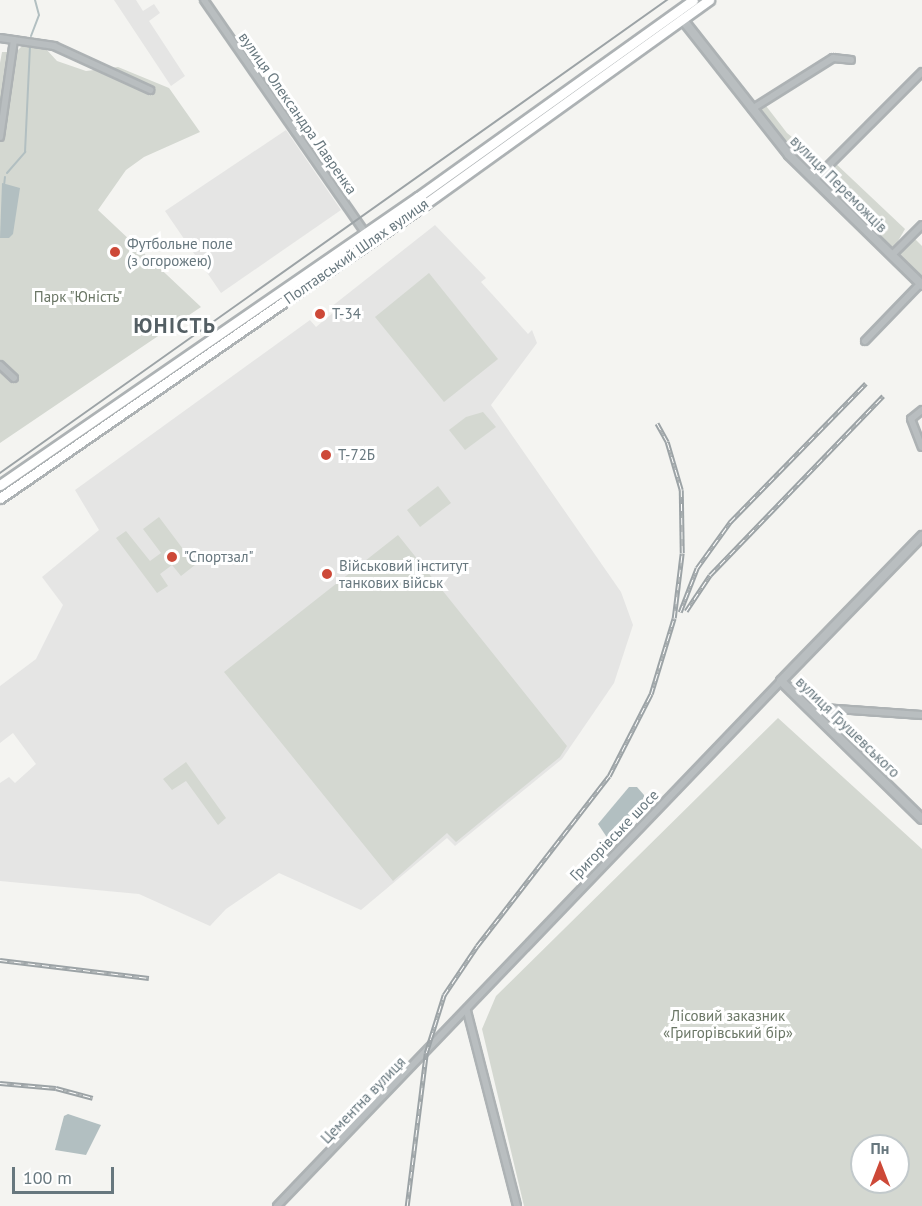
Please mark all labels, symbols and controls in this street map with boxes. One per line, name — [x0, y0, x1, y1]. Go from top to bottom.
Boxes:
street label: вулиця Олександра Лавренка — [235, 28, 361, 198]
street label: вулиця Переможців — [787, 132, 891, 236]
street label: Полтавський Шлях вулиця — [280, 194, 432, 308]
place label: Футбольне поле (з огорожею) — [127, 234, 233, 269]
marker: Футбольне поле (з огорожею) — [108, 245, 122, 259]
park label: Парк "Юність" — [33, 288, 123, 306]
place label: T-34 — [332, 305, 361, 323]
marker: T-34 — [313, 307, 327, 321]
district label: ЮНІСТЬ — [134, 313, 216, 339]
place label: Т-72Б — [338, 446, 375, 464]
marker: Т-72Б — [319, 448, 333, 462]
place label: "Спортзал" — [184, 548, 254, 566]
marker: "Спортзал" — [165, 550, 179, 564]
place label: Військовий інститут танкових військ — [339, 556, 468, 591]
marker: Військовий інститут танкових військ — [320, 567, 334, 581]
street label: вулиця Грушевського — [792, 673, 904, 781]
street label: Григорівське шосе — [566, 786, 662, 884]
park label: Лісовий заказник «Григорівський бір» — [663, 1006, 793, 1041]
street label: Цементна вулиця — [317, 1053, 409, 1147]
north arrow — [850, 1134, 910, 1194]
text: Пн — [871, 1138, 889, 1158]
scale bar — [15, 1155, 117, 1193]
text: 100 m — [23, 1166, 72, 1189]

